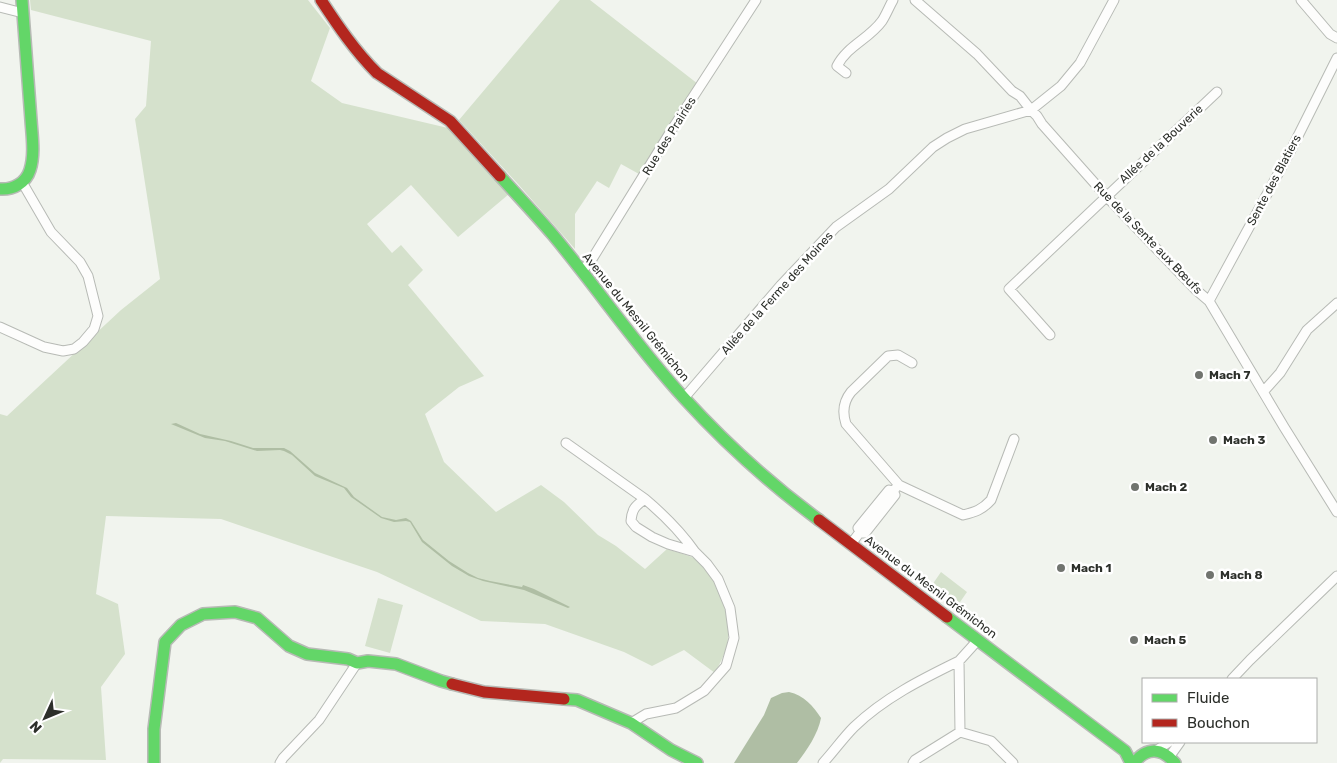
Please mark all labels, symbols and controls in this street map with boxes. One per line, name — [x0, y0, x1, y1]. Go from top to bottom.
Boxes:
street label: Rue des Prairies — [639, 94, 699, 178]
street label: Allée de la Bouverie — [1116, 102, 1206, 186]
street label: Sente des Blatiers — [1244, 132, 1304, 228]
street label: Rue de la Sente aux Bœufs — [1091, 179, 1205, 297]
street label: Allée de la Ferme des Moines — [718, 229, 836, 357]
street label: Avenue du Mesnil Grémichon — [580, 250, 692, 384]
place label: Mach 7 — [1209, 368, 1250, 382]
marker: Mach 7 — [1193, 369, 1205, 381]
place label: Mach 3 — [1223, 433, 1265, 447]
marker: Mach 3 — [1207, 434, 1219, 446]
place label: Mach 2 — [1145, 480, 1187, 494]
marker: Mach 2 — [1129, 481, 1141, 493]
street label: Avenue du Mesnil Grémichon — [862, 533, 1000, 641]
place label: Mach 1 — [1071, 561, 1111, 575]
marker: Mach 1 — [1055, 562, 1067, 574]
place label: Mach 8 — [1220, 568, 1263, 582]
marker: Mach 8 — [1204, 569, 1216, 581]
place label: Mach 5 — [1144, 633, 1186, 647]
marker: Mach 5 — [1128, 634, 1140, 646]
legend — [1142, 678, 1317, 743]
text: Fluide — [1187, 689, 1229, 707]
north arrow — [20, 693, 70, 743]
text: Bouchon — [1187, 714, 1250, 732]
text: N — [26, 717, 46, 736]

